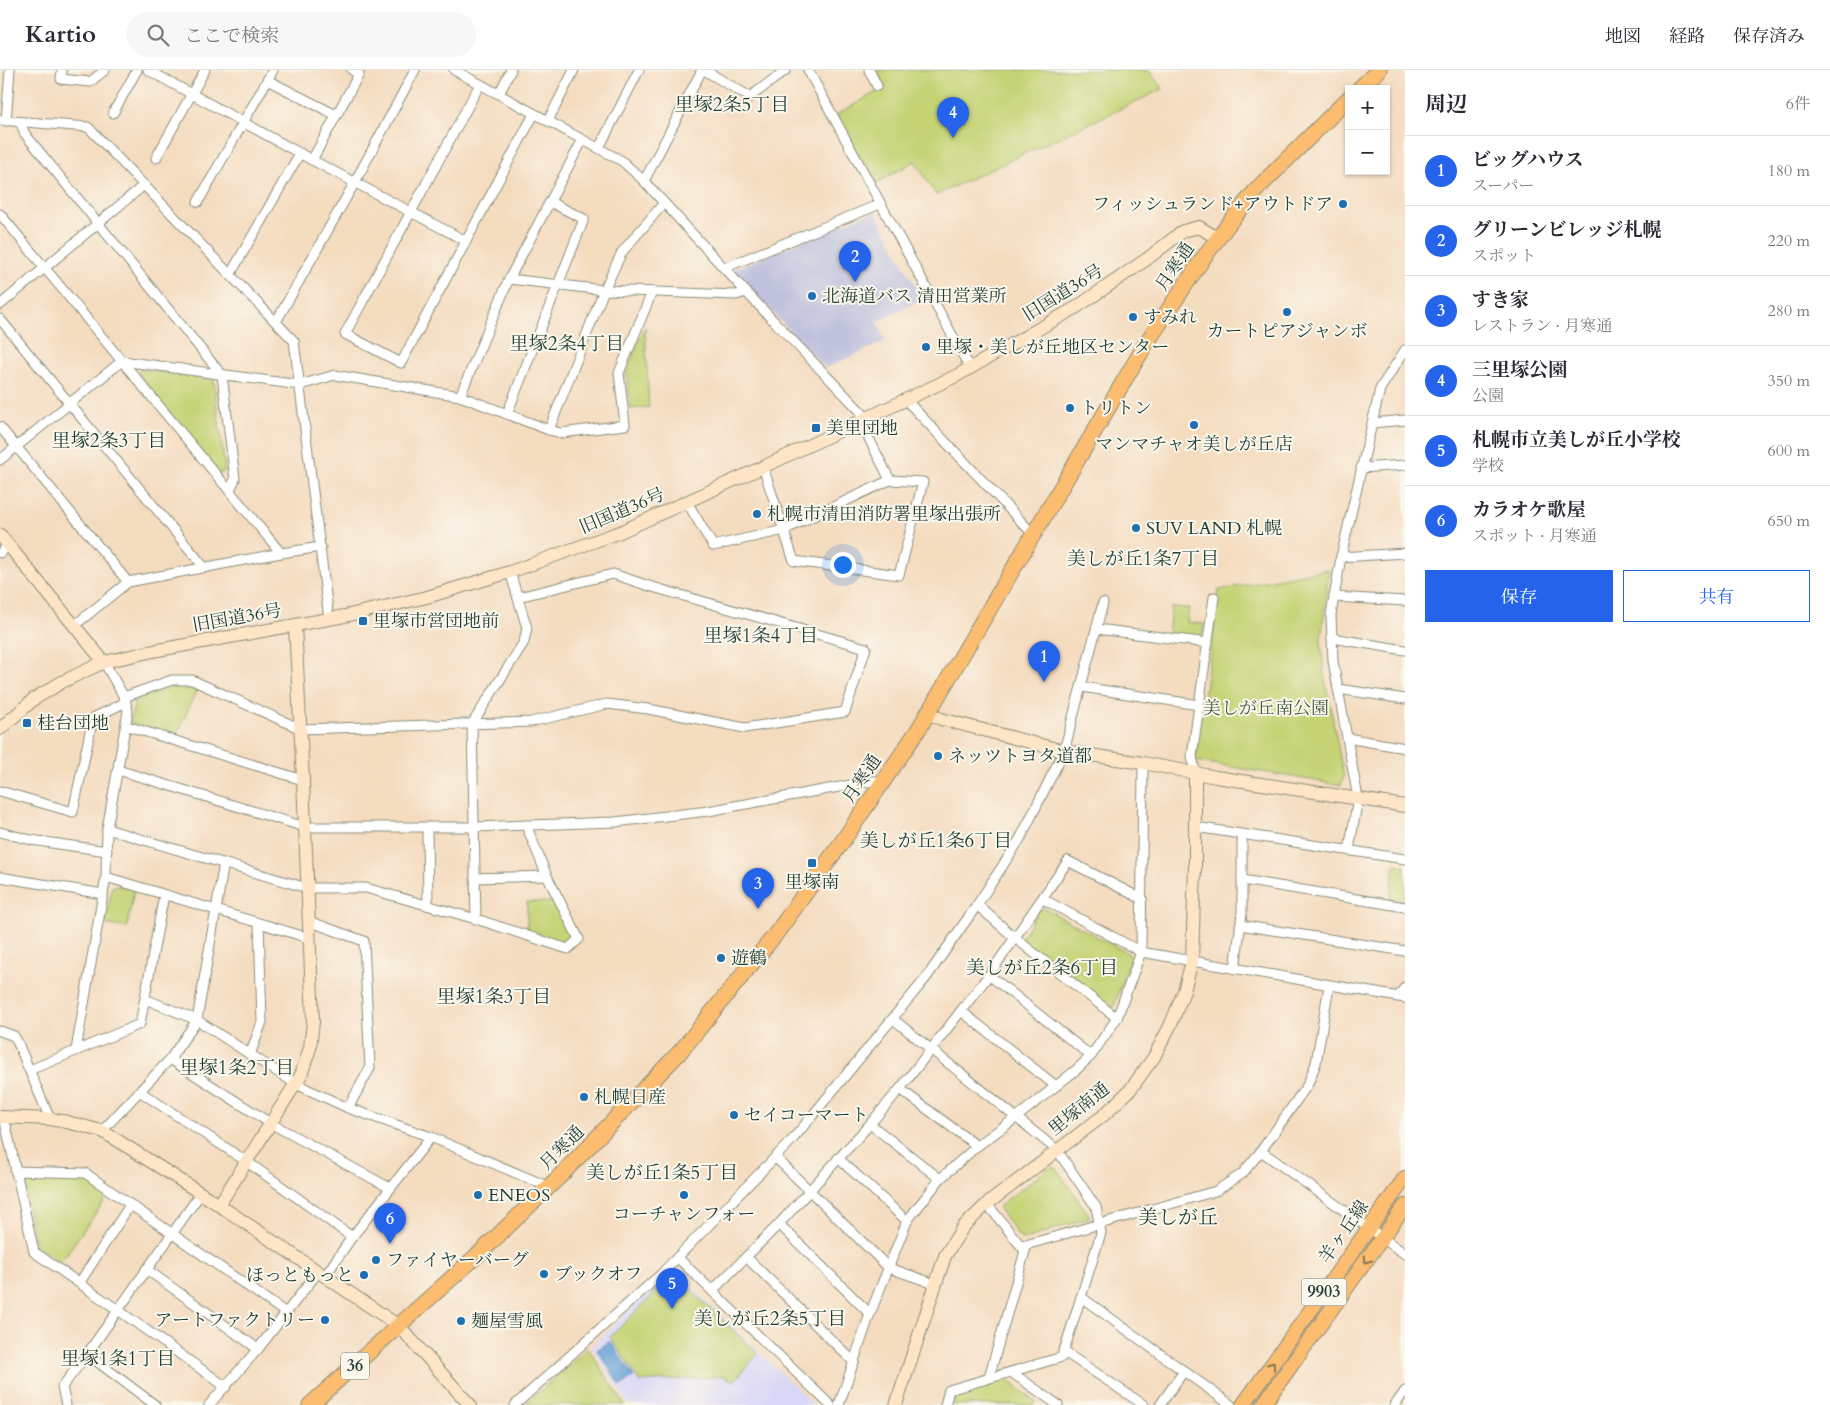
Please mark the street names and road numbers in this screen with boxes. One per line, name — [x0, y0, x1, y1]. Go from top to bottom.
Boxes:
street label: 月寒通 — [1150, 238, 1200, 296]
street label: 旧国道36号 — [1018, 258, 1108, 328]
street label: 旧国道36号 — [575, 482, 669, 540]
street label: 旧国道36号 — [190, 598, 284, 638]
street label: 月寒通 — [837, 750, 887, 808]
street label: 里塚南通 — [1043, 1077, 1115, 1141]
street label: 月寒通 — [534, 1120, 590, 1176]
street label: 羊ヶ丘線 — [1313, 1195, 1375, 1269]
road number: 9903 — [1302, 1278, 1346, 1306]
road number: 36 — [341, 1352, 369, 1380]

